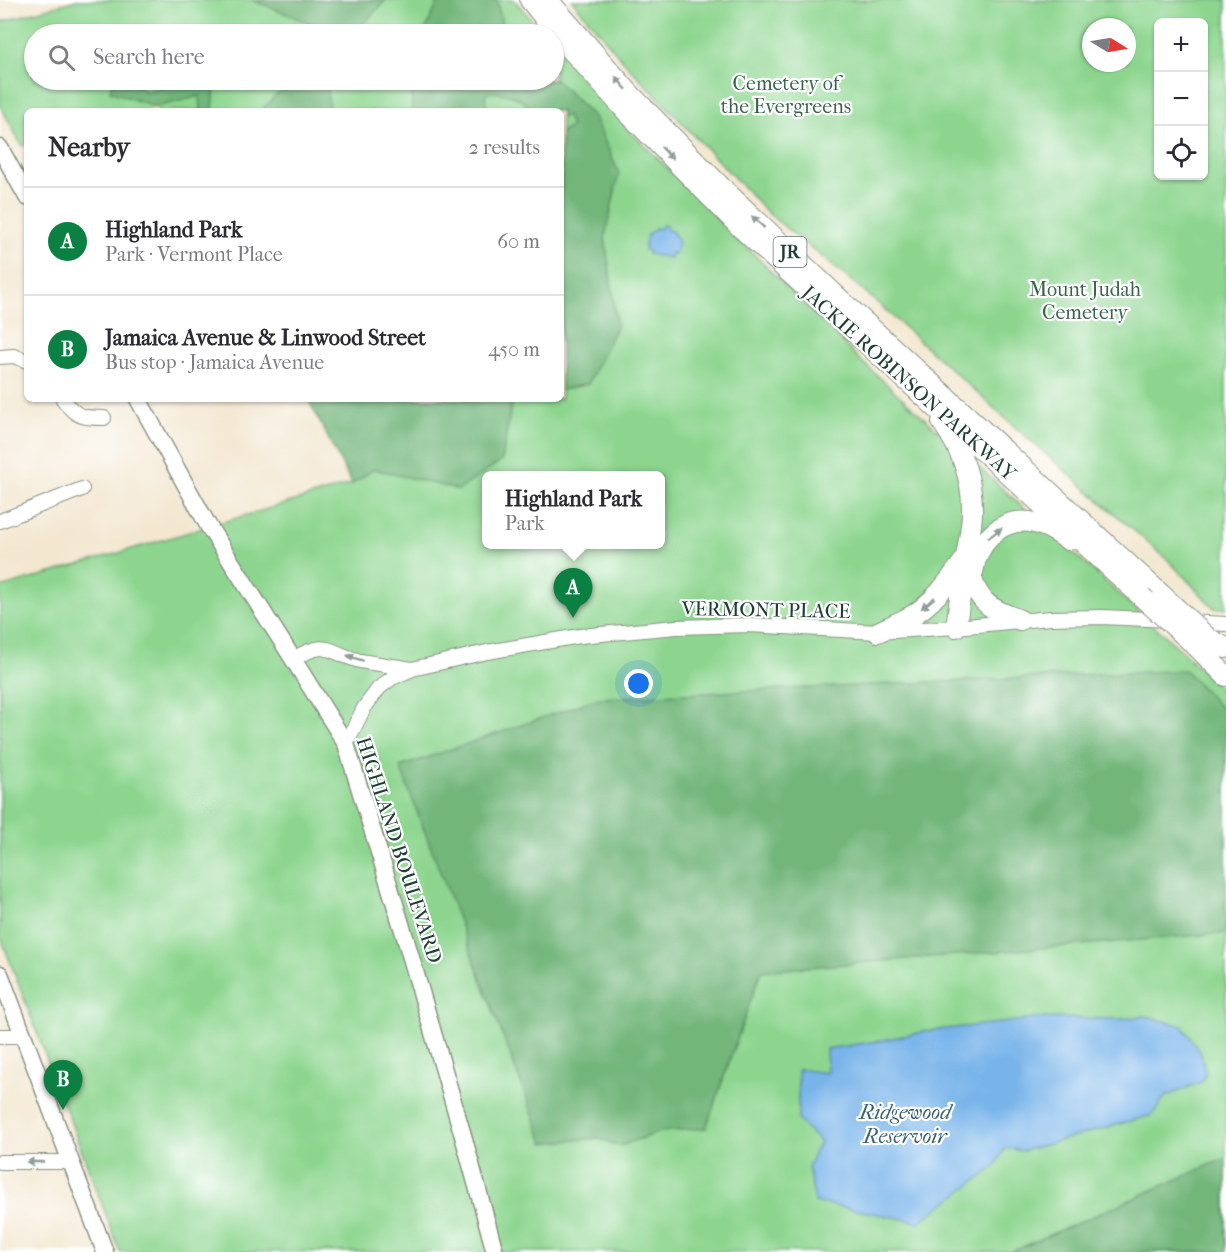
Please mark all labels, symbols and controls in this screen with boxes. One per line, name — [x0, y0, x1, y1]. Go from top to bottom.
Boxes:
north arrow — [1082, 18, 1136, 72]
map controls — [1154, 18, 1208, 180]
button: + — [1154, 18, 1208, 72]
search box — [24, 24, 564, 90]
icon: search — [45, 41, 78, 74]
text: Search here — [93, 44, 205, 70]
park label: Cemetery of the Evergreens — [721, 72, 851, 118]
button: − — [1154, 72, 1208, 126]
one-way arrow — [615, 76, 628, 91]
button: locate — [1154, 126, 1208, 180]
text: Nearby — [48, 132, 130, 163]
text: 2 results — [469, 136, 540, 159]
one-way arrow — [660, 146, 674, 161]
one-way arrow — [750, 215, 765, 229]
text: Highland Park — [105, 217, 242, 243]
text: A — [61, 230, 74, 253]
text: 60 m — [497, 230, 540, 253]
road number: JR — [774, 237, 806, 267]
text: Park · Vermont Place — [105, 243, 283, 266]
park label: Mount Judah Cemetery — [1029, 278, 1142, 324]
street label: JACKIE ROBINSON PARKWAY — [796, 279, 1022, 486]
text: Jamaica Avenue & Linwood Street — [105, 325, 426, 351]
text: B — [61, 338, 74, 361]
text: 450 m — [488, 338, 540, 361]
text: Bus stop · Jamaica Avenue — [105, 351, 324, 374]
popup — [482, 471, 665, 549]
text: Highland Park — [505, 486, 642, 512]
text: Park — [505, 512, 545, 535]
one-way arrow — [988, 527, 1003, 539]
pin: A — [554, 568, 592, 618]
street label: VERMONT PLACE — [680, 597, 851, 623]
one-way arrow — [920, 597, 936, 610]
one-way arrow — [346, 653, 364, 662]
your location — [624, 669, 653, 698]
street label: HIGHLAND BOULEVARD — [352, 734, 446, 966]
pin: B — [44, 1060, 82, 1110]
water label: Ridgewood Reservoir — [857, 1100, 953, 1148]
one-way arrow — [26, 1157, 45, 1167]

